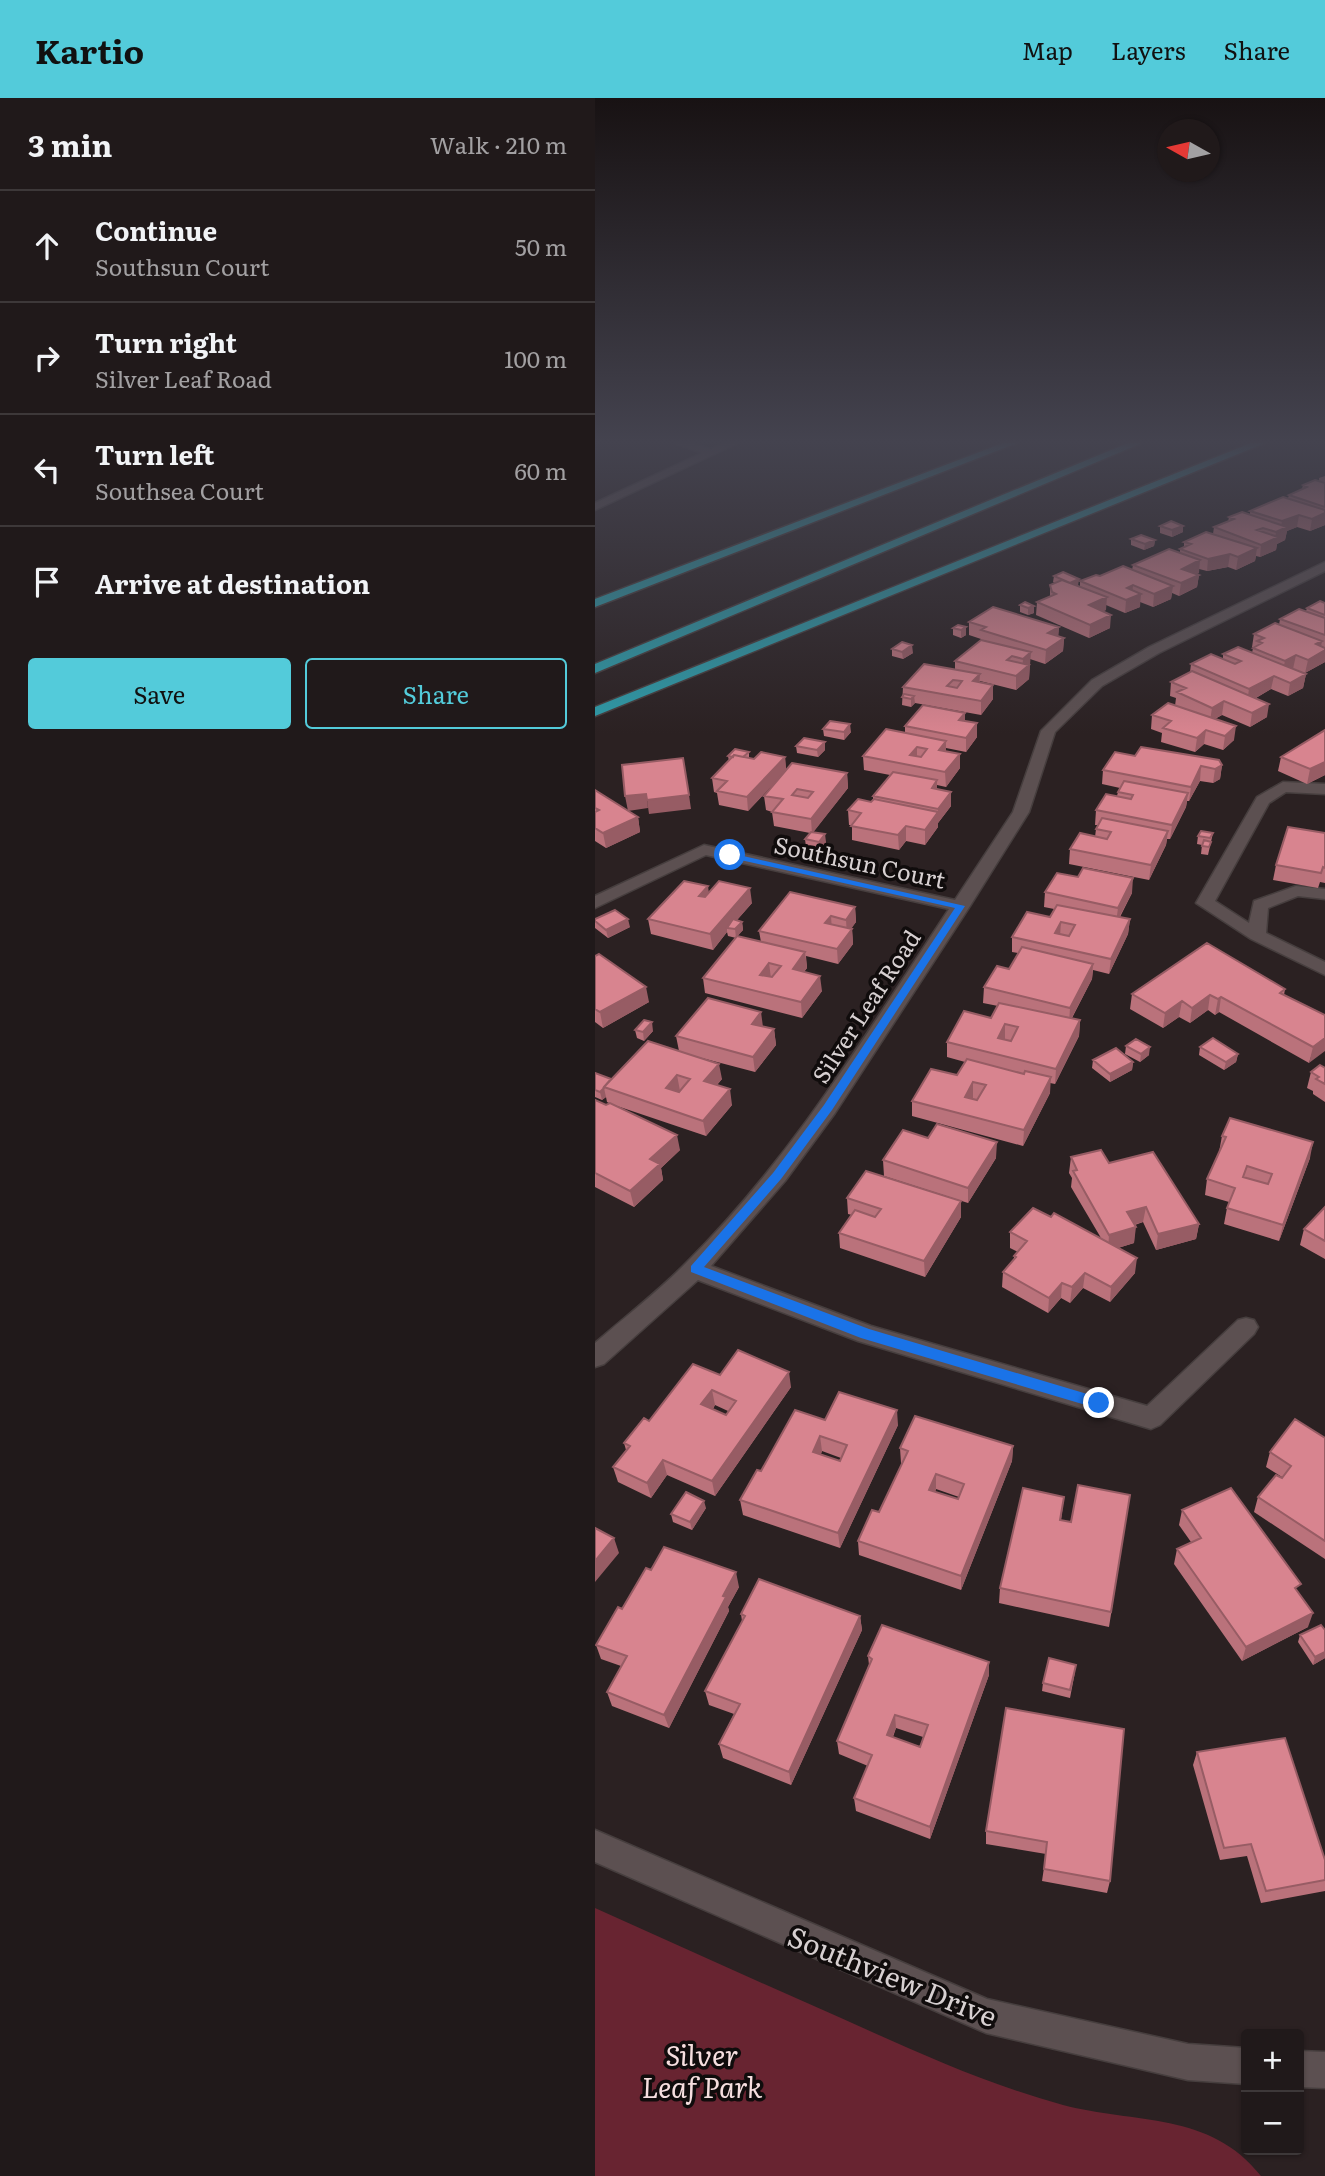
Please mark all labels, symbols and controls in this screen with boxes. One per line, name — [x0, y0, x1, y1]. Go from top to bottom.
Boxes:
text: Kartio — [35, 25, 144, 74]
text: Map — [1022, 32, 1073, 67]
text: Layers — [1111, 32, 1185, 67]
text: Share — [1223, 32, 1290, 67]
north arrow — [1157, 119, 1220, 182]
text: 3 min — [28, 122, 112, 166]
text: Walk · 210 m — [430, 127, 567, 161]
text: Continue — [95, 210, 217, 249]
icon: ahead — [28, 227, 66, 265]
text: 50 m — [515, 229, 567, 263]
text: Southsun Court — [95, 249, 269, 283]
text: Turn right — [95, 322, 237, 361]
icon: right — [28, 339, 66, 377]
text: 100 m — [504, 341, 567, 375]
text: Silver Leaf Road — [95, 361, 272, 395]
text: Turn left — [95, 434, 214, 473]
icon: left — [28, 451, 66, 489]
text: 60 m — [514, 453, 567, 487]
text: Southsea Court — [95, 473, 264, 507]
icon: arrive — [28, 563, 66, 601]
text: Arrive at destination — [95, 563, 370, 602]
button: Save — [28, 658, 291, 729]
button: Share — [305, 658, 567, 729]
street label: Southsun Court — [771, 826, 949, 896]
route start — [714, 839, 745, 870]
street label: Silver Leaf Road — [803, 923, 927, 1089]
route end — [1083, 1387, 1114, 1418]
street label: Southview Drive — [782, 1914, 1004, 2036]
map controls — [1241, 2029, 1304, 2155]
button: + — [1241, 2029, 1304, 2092]
park label: Silver Leaf Park — [642, 2033, 763, 2107]
button: − — [1241, 2092, 1304, 2155]

